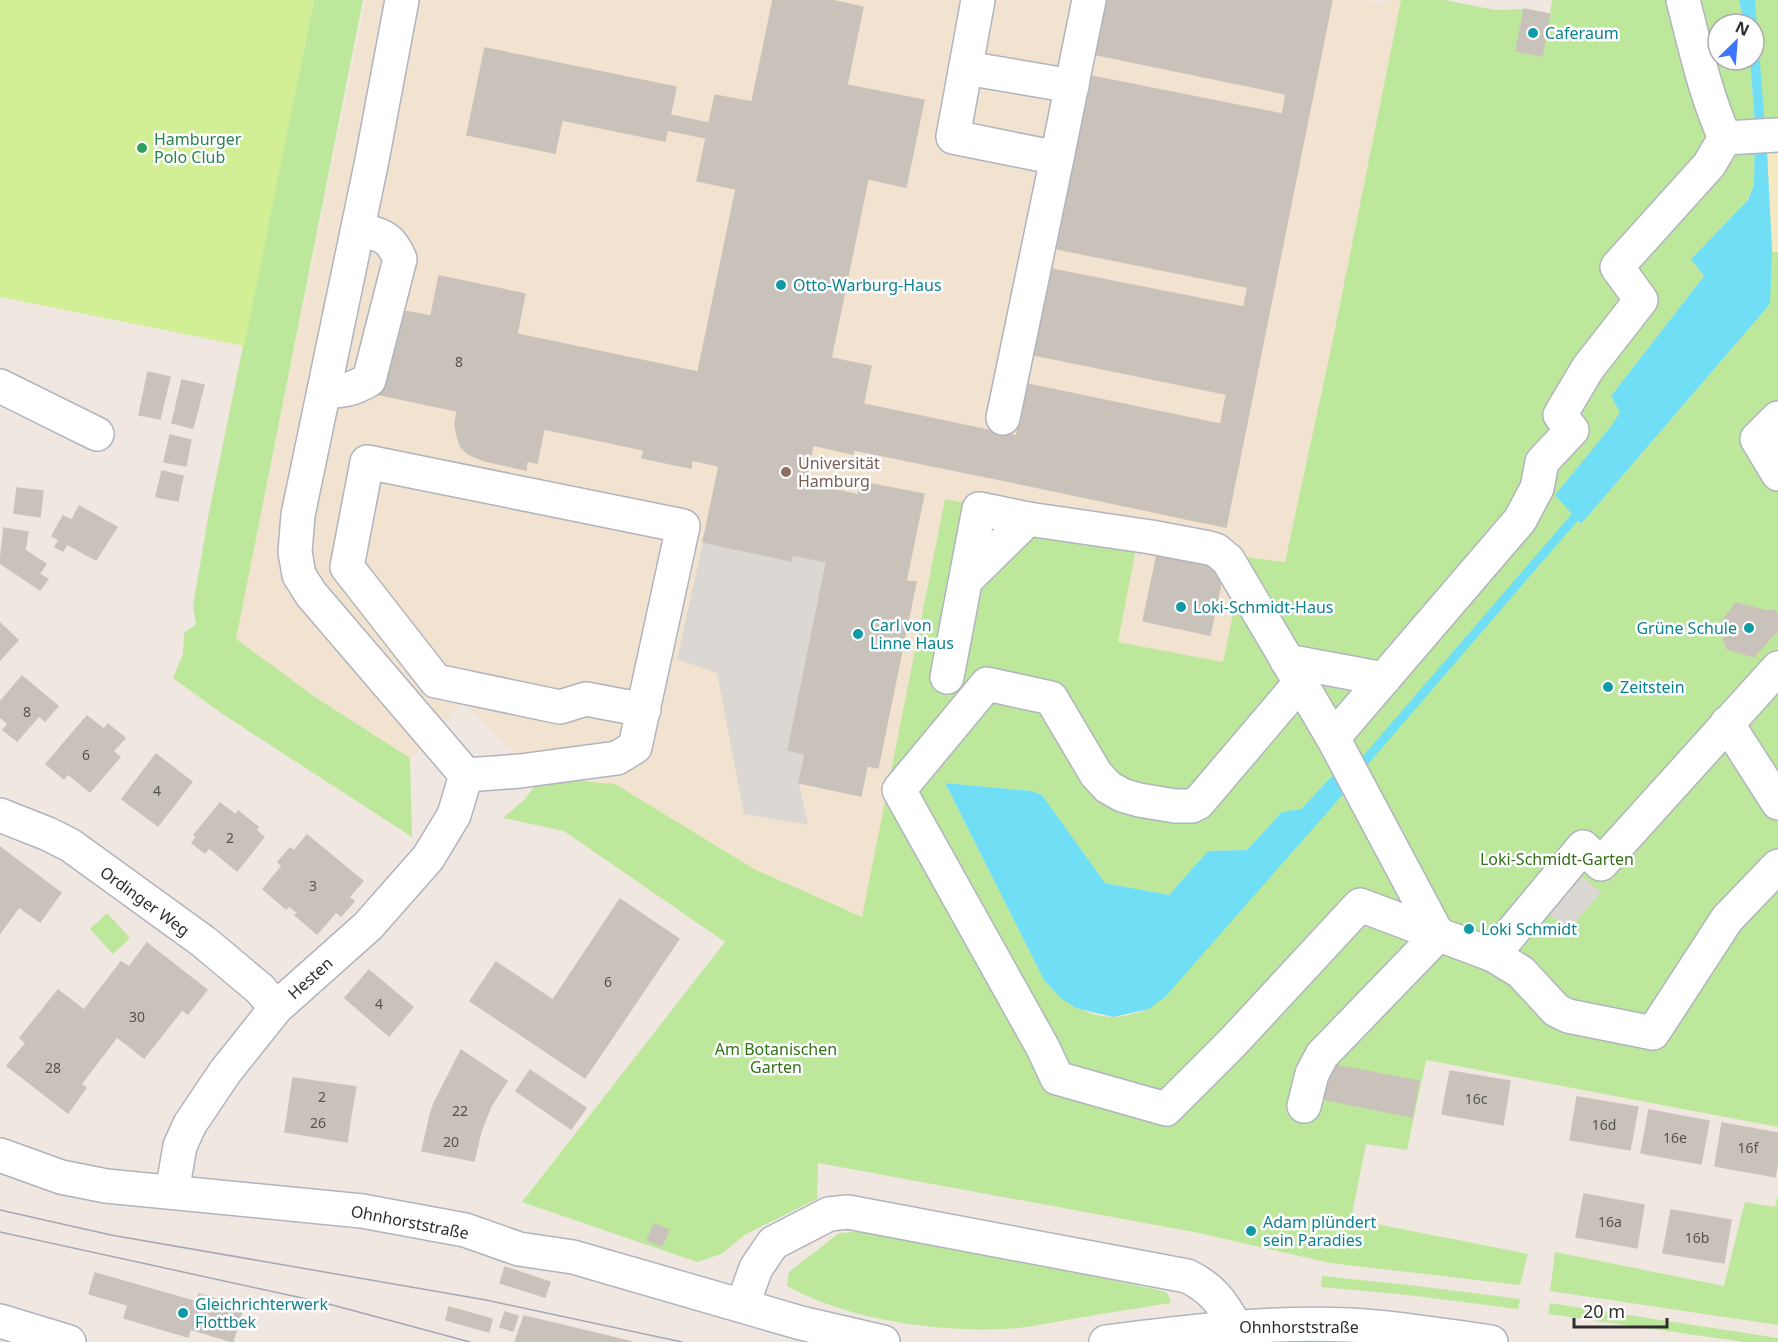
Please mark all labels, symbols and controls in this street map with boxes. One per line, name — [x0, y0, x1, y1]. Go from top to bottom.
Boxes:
north arrow — [1706, 12, 1766, 72]
text: N — [1732, 16, 1753, 41]
place label: Caferaum — [1545, 22, 1619, 44]
marker: Caferaum — [1526, 26, 1540, 40]
place label: Hamburger Polo Club — [154, 128, 242, 168]
marker: Hamburger Polo Club — [135, 141, 149, 155]
place label: Otto-Warburg-Haus — [793, 274, 942, 296]
marker: Otto-Warburg-Haus — [774, 278, 788, 292]
house number: 8 — [455, 352, 463, 371]
place label: Universität Hamburg — [798, 452, 880, 492]
marker: Universität Hamburg — [779, 465, 793, 479]
place label: Loki-Schmidt-Haus — [1193, 596, 1333, 618]
marker: Loki-Schmidt-Haus — [1174, 600, 1188, 614]
place label: Carl von Linne Haus — [870, 614, 954, 654]
place label: Grüne Schule — [1636, 617, 1737, 639]
marker: Grüne Schule — [1742, 621, 1756, 635]
marker: Carl von Linne Haus — [851, 627, 865, 641]
place label: Zeitstein — [1620, 676, 1685, 698]
marker: Zeitstein — [1601, 680, 1615, 694]
house number: 8 — [23, 702, 31, 721]
house number: 6 — [82, 745, 90, 764]
house number: 4 — [153, 781, 161, 800]
house number: 2 — [226, 828, 234, 847]
park label: Loki-Schmidt-Garten — [1480, 848, 1634, 870]
street label: Ordinger Weg — [96, 861, 194, 941]
house number: 3 — [309, 876, 317, 895]
place label: Loki Schmidt — [1481, 918, 1577, 940]
marker: Loki Schmidt — [1462, 922, 1476, 936]
street label: Hesten — [283, 952, 337, 1004]
house number: 6 — [604, 972, 612, 991]
house number: 4 — [375, 994, 383, 1013]
house number: 30 — [129, 1007, 145, 1026]
park label: Am Botanischen Garten — [715, 1038, 837, 1078]
house number: 28 — [45, 1058, 61, 1077]
house number: 2 — [318, 1087, 326, 1106]
house number: 16c — [1465, 1089, 1488, 1108]
house number: 22 — [452, 1101, 468, 1120]
house number: 26 — [310, 1113, 326, 1132]
house number: 16d — [1592, 1115, 1616, 1134]
house number: 16e — [1663, 1128, 1687, 1147]
house number: 20 — [443, 1132, 459, 1151]
house number: 16f — [1738, 1138, 1760, 1157]
street label: Ohnhorststraße — [349, 1200, 471, 1244]
place label: Adam plündert sein Paradies — [1263, 1211, 1376, 1251]
house number: 16a — [1598, 1212, 1622, 1231]
marker: Adam plündert sein Paradies — [1244, 1224, 1258, 1238]
house number: 16b — [1685, 1228, 1709, 1247]
scale bar — [1574, 1291, 1667, 1329]
place label: Gleichrichterwerk Flottbek — [195, 1293, 328, 1333]
text: 20 m — [1583, 1299, 1625, 1323]
marker: Gleichrichterwerk Flottbek — [176, 1306, 190, 1320]
street label: Ohnhorststraße — [1239, 1316, 1359, 1338]

